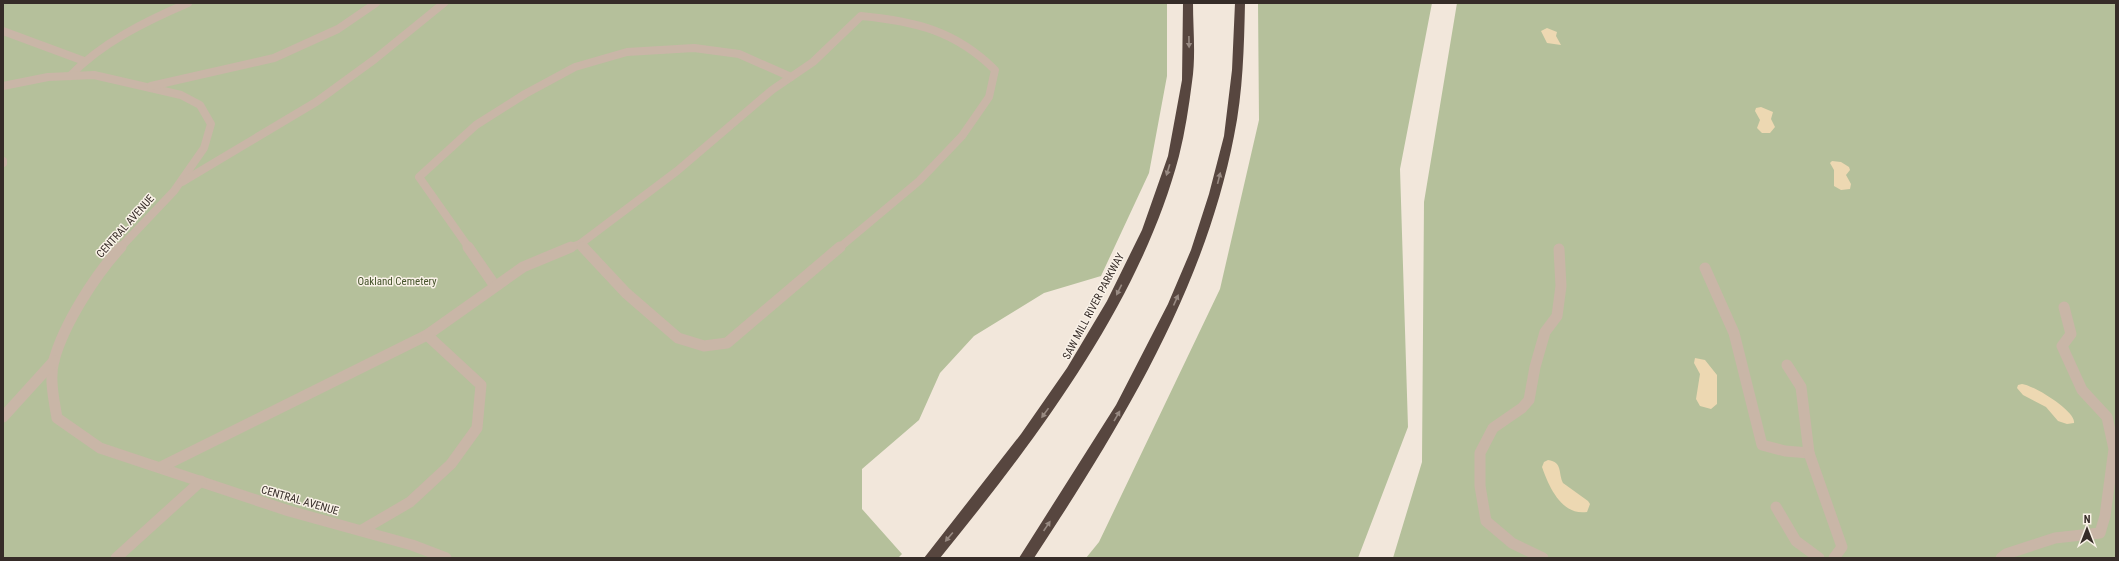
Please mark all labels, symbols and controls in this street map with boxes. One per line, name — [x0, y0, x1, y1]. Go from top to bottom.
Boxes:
one-way arrow — [1186, 36, 1193, 48]
one-way arrow — [1165, 164, 1171, 176]
one-way arrow — [1216, 171, 1222, 183]
street label: CENTRAL AVENUE — [94, 192, 157, 260]
street label: SAW MILL RIVER PARKWAY — [1060, 251, 1127, 362]
park label: Oakland Cemetery — [357, 275, 437, 288]
one-way arrow — [1116, 284, 1122, 296]
one-way arrow — [1173, 294, 1179, 306]
one-way arrow — [1041, 408, 1049, 419]
one-way arrow — [1113, 410, 1120, 422]
street label: CENTRAL AVENUE — [260, 483, 341, 518]
north arrow — [2067, 509, 2107, 549]
text: N — [2084, 513, 2091, 526]
one-way arrow — [1043, 520, 1051, 531]
one-way arrow — [944, 532, 953, 543]

